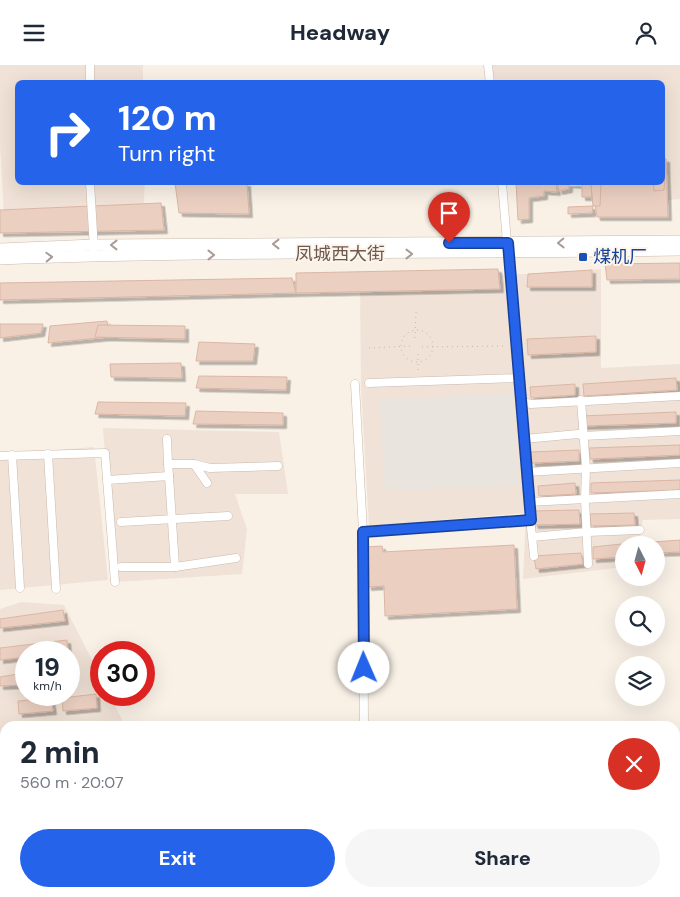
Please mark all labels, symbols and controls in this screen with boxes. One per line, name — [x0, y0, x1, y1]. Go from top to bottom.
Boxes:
text: Headway — [290, 18, 390, 47]
icon: menu — [20, 19, 48, 47]
icon: person — [632, 19, 660, 47]
text: 120 m — [118, 95, 217, 141]
icon: right — [35, 100, 100, 165]
text: Turn right — [118, 139, 215, 168]
pin — [428, 192, 470, 243]
icon: arrive — [435, 199, 463, 227]
one-way arrow — [557, 238, 565, 248]
one-way arrow — [272, 239, 280, 249]
one-way arrow — [110, 240, 118, 250]
street label: 凤城西大街 — [295, 242, 385, 266]
place label: 煤机厂 — [593, 245, 647, 269]
one-way arrow — [405, 249, 413, 259]
one-way arrow — [208, 250, 215, 260]
marker: 煤机厂 — [577, 251, 589, 263]
one-way arrow — [45, 252, 53, 263]
north arrow — [615, 536, 665, 586]
map controls — [615, 536, 665, 706]
button: search — [615, 596, 665, 646]
speed limit sign: 30 — [90, 641, 155, 706]
position arrow — [337, 641, 389, 693]
text: 19 — [35, 651, 60, 684]
button: layers — [615, 656, 665, 706]
text: km/h — [33, 678, 62, 694]
text: 2 min — [20, 733, 100, 772]
button: close — [608, 738, 660, 790]
text: 560 m · 20:07 — [20, 772, 123, 793]
button: Exit — [20, 829, 335, 887]
button: Share — [345, 829, 660, 887]

